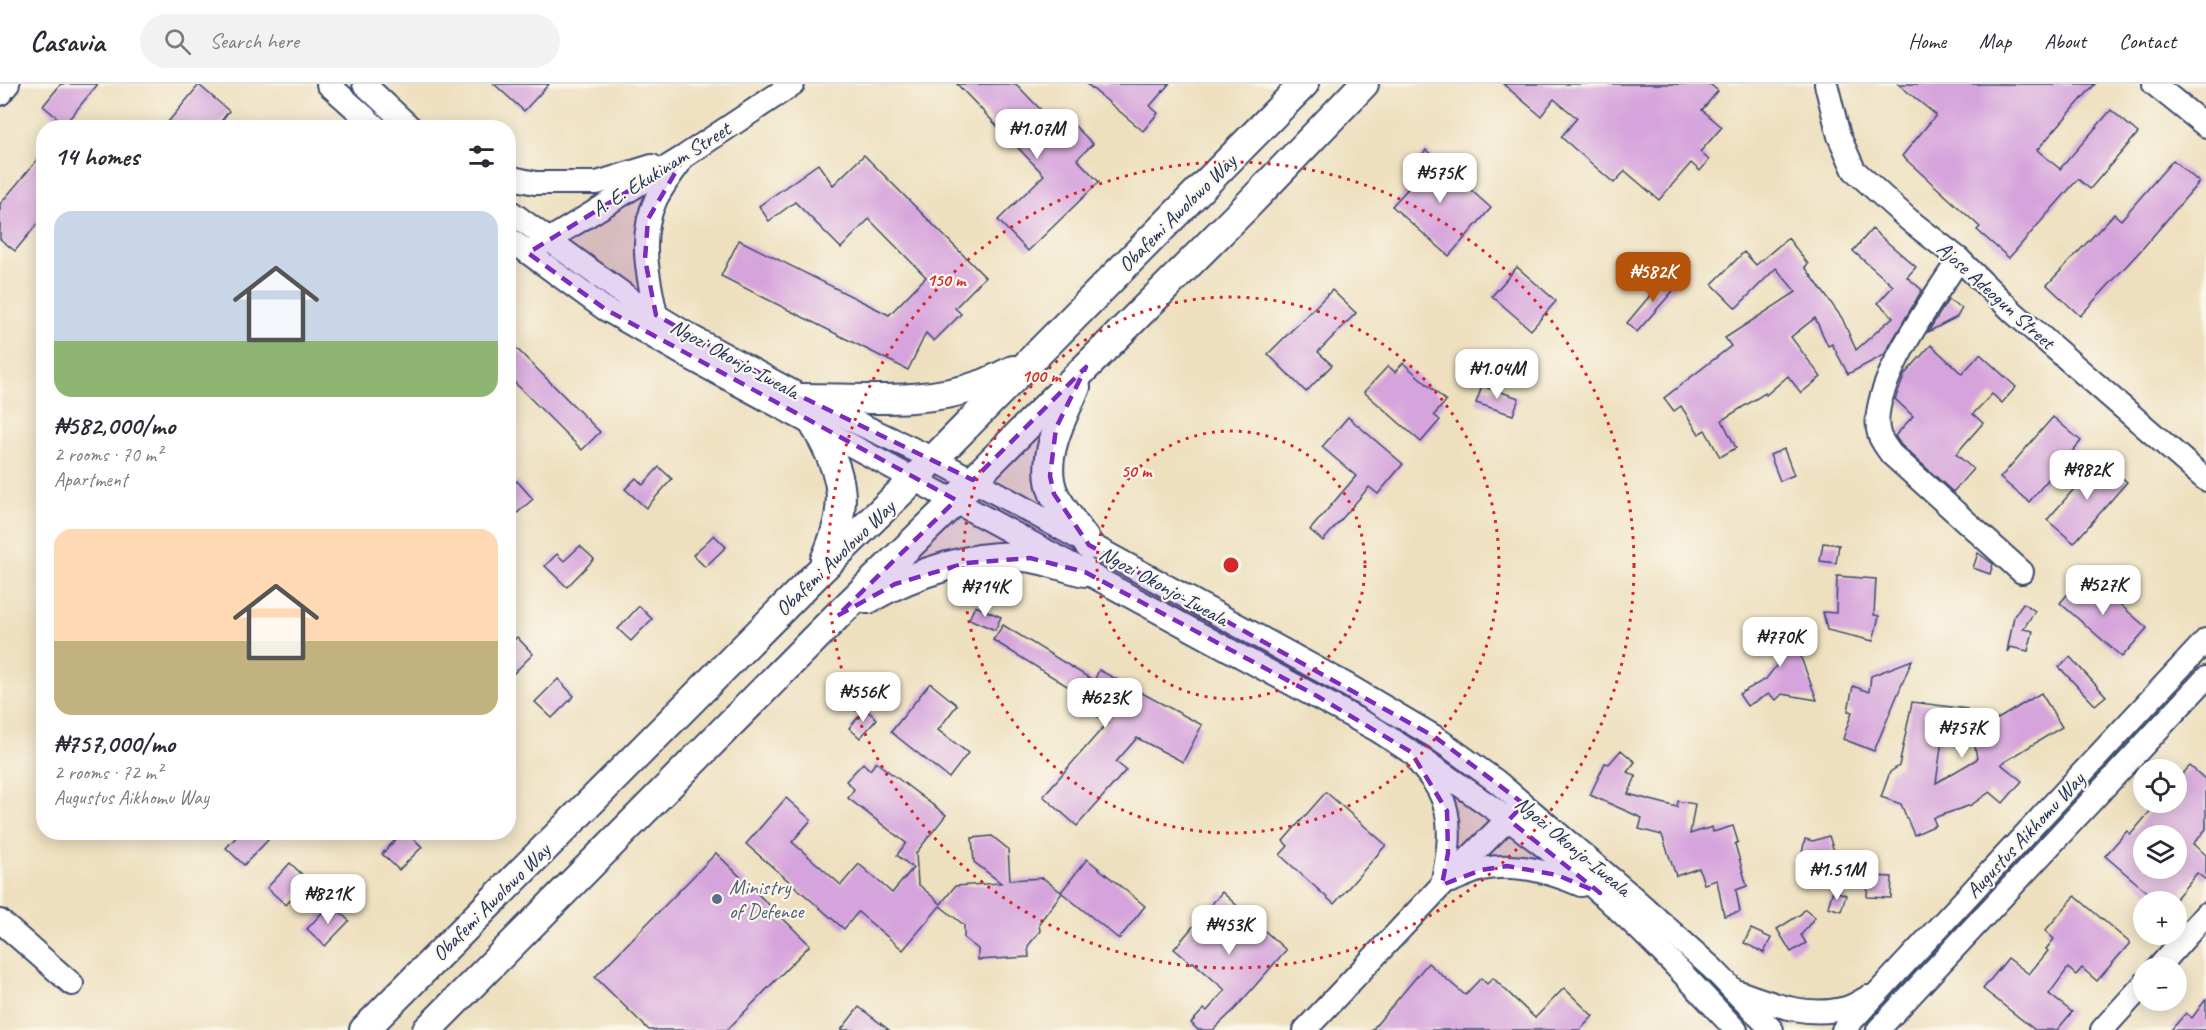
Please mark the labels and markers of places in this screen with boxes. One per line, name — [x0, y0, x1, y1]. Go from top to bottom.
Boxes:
pin: ₦1.07M — [988, 109, 1086, 160]
pin: ₦575K — [1398, 153, 1482, 204]
pin: ₦582K — [1611, 252, 1695, 303]
pin: ₦1.04M — [1448, 349, 1546, 400]
pin: ₦982K — [2045, 450, 2129, 501]
centre of rings — [1221, 555, 1241, 575]
pin: ₦527K — [2061, 565, 2145, 616]
pin: ₦714K — [943, 567, 1027, 618]
pin: ₦770K — [1738, 617, 1822, 668]
pin: ₦556K — [821, 672, 905, 723]
pin: ₦623K — [1063, 678, 1147, 729]
pin: ₦757K — [1920, 708, 2004, 759]
pin: ₦1.51M — [1788, 850, 1886, 901]
pin: ₦821K — [286, 874, 370, 925]
place label: Ministry of Defence — [729, 874, 805, 924]
marker: Ministry of Defence — [710, 892, 724, 906]
pin: ₦453K — [1187, 905, 1271, 956]

